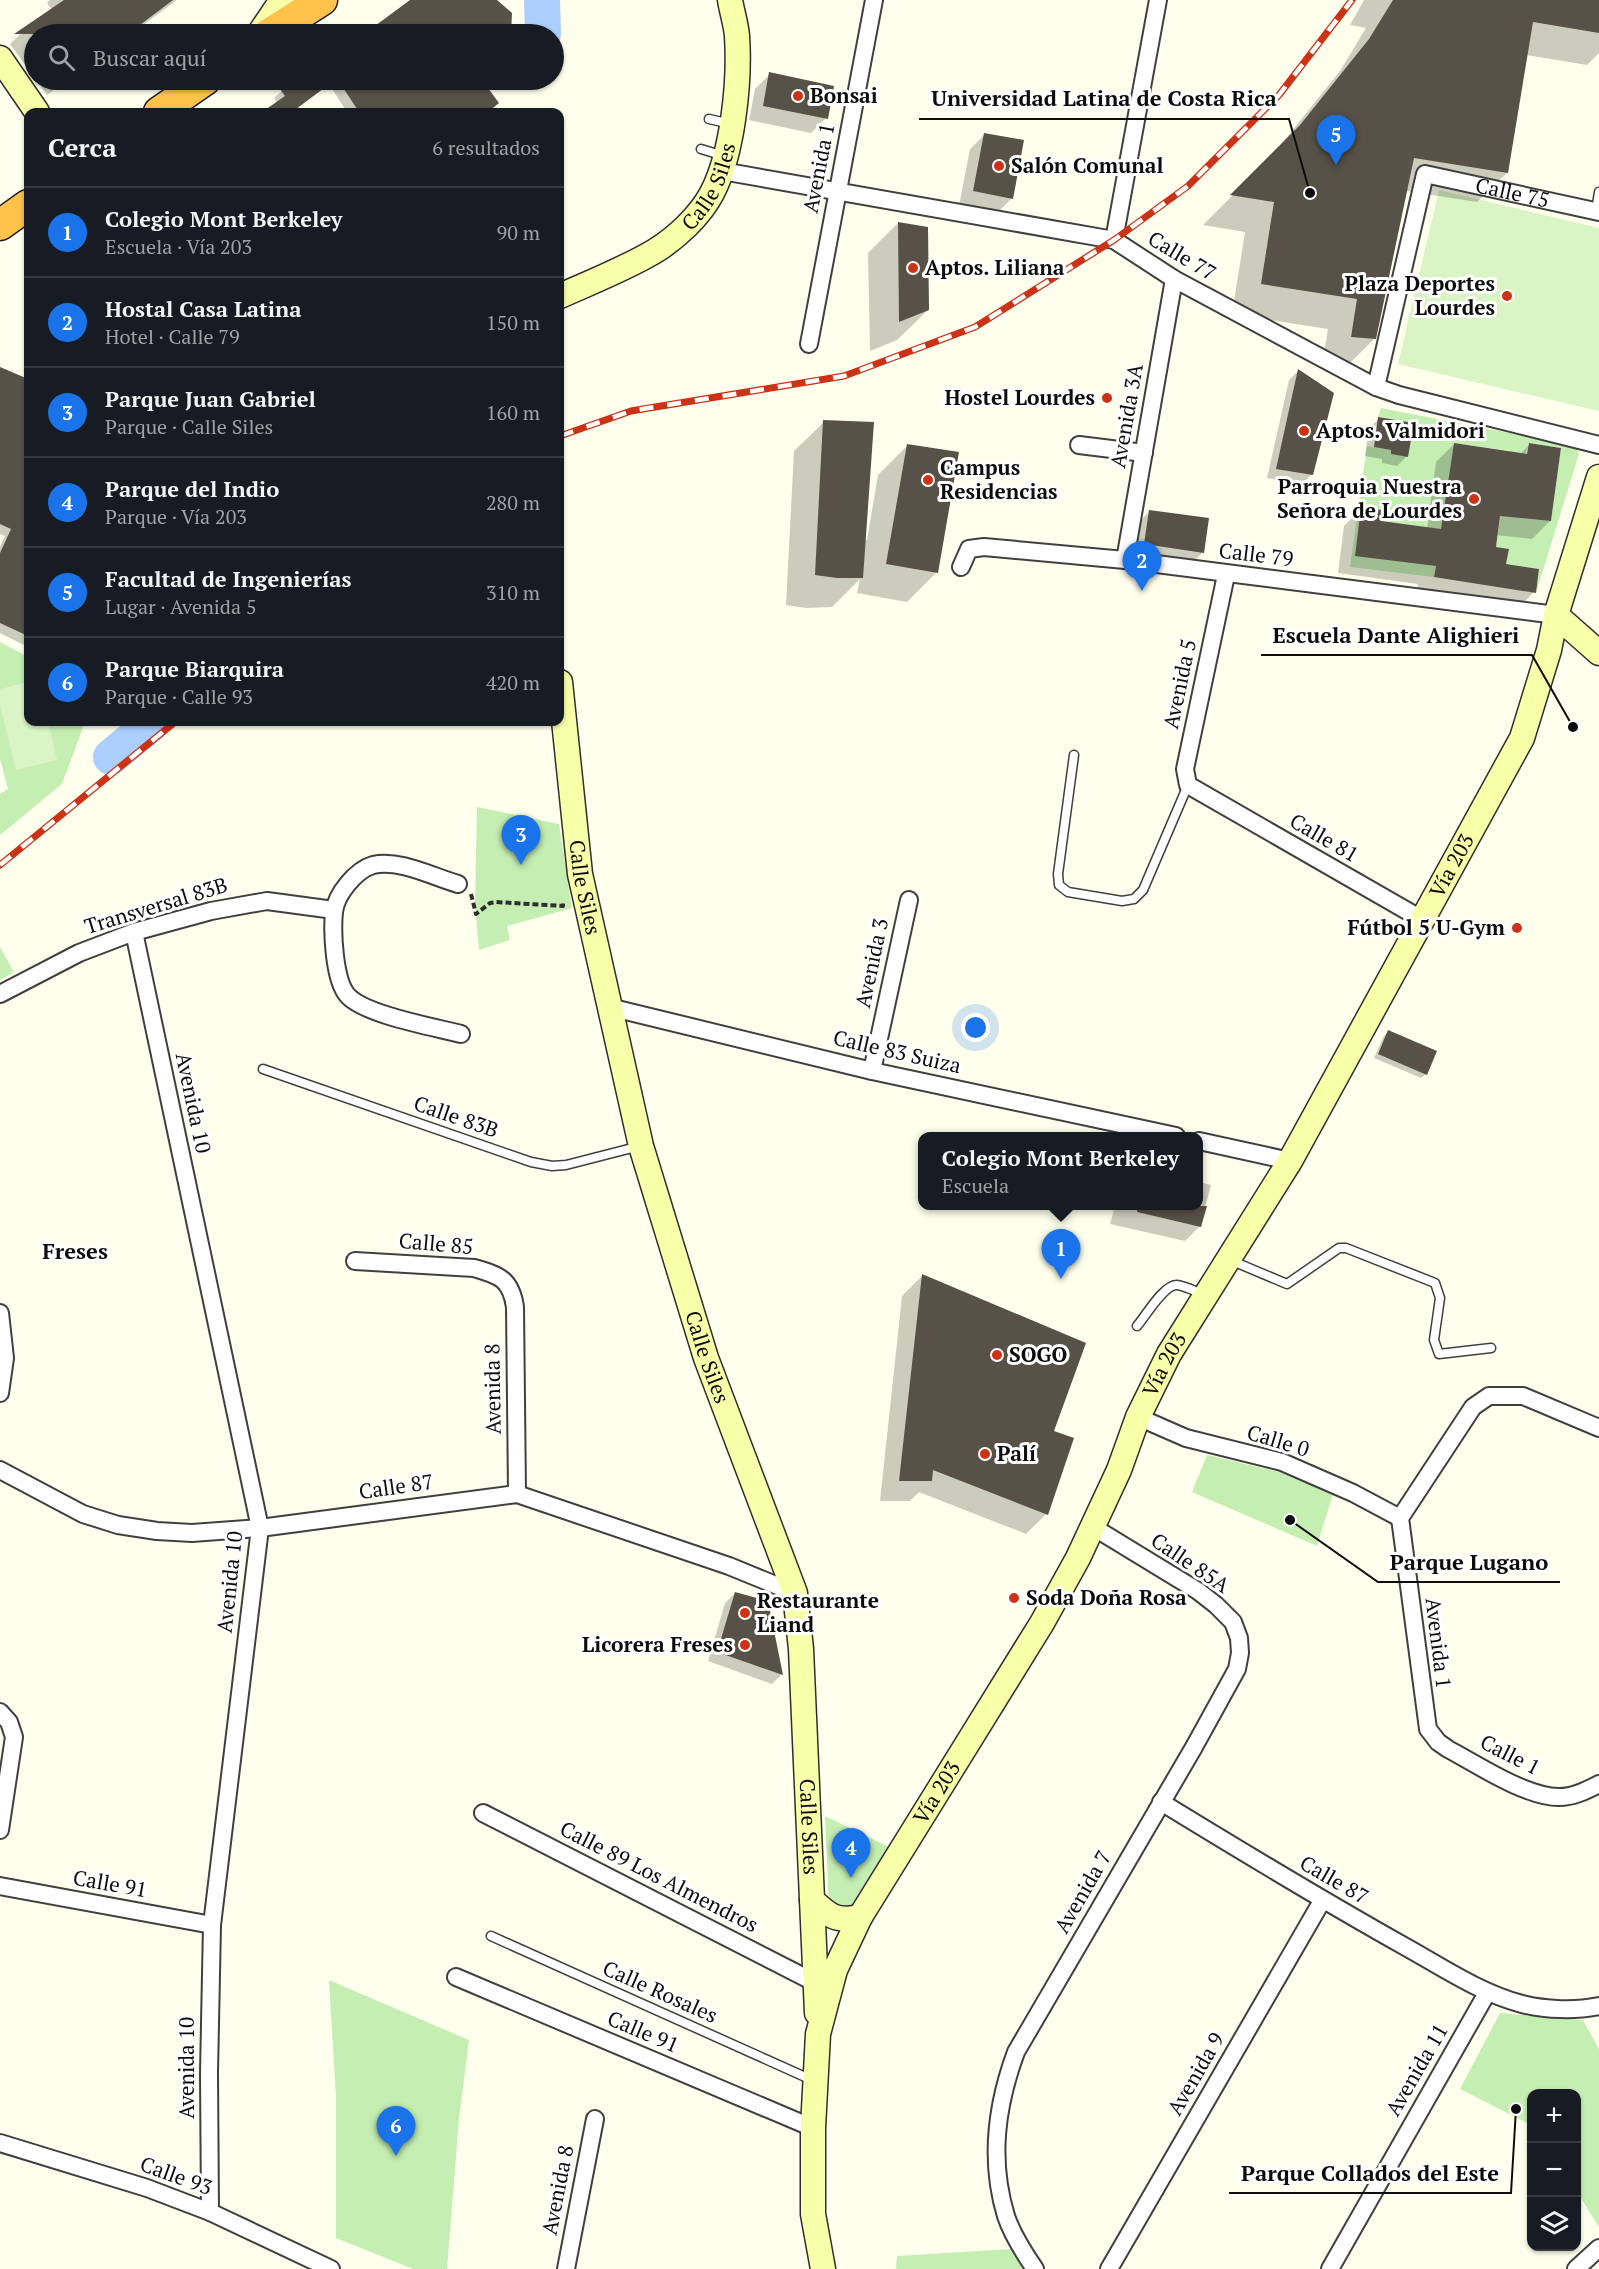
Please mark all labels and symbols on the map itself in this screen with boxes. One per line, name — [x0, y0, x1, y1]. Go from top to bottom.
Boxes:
callout: Universidad Latina de Costa Rica — [919, 79, 1289, 119]
place label: Bonsai — [810, 81, 878, 109]
text: Universidad Latina de Costa Rica — [931, 83, 1277, 112]
marker: Bonsai — [791, 89, 805, 103]
pin: 5 — [1316, 116, 1356, 165]
street label: Avenida 1 — [796, 120, 840, 215]
street label: Calle Siles — [675, 140, 741, 236]
place label: Salón Comunal — [1011, 151, 1163, 179]
marker: Salón Comunal — [992, 159, 1006, 173]
street label: Calle 75 — [1473, 170, 1552, 214]
street label: Calle 77 — [1143, 224, 1222, 286]
place label: Aptos. Liliana — [925, 253, 1065, 281]
marker: Aptos. Liliana — [906, 261, 920, 275]
place label: Plaza Deportes Lourdes — [1344, 269, 1495, 321]
marker: Plaza Deportes Lourdes — [1500, 289, 1514, 303]
street label: Avenida 3A — [1103, 361, 1149, 470]
place label: Hostel Lourdes — [944, 383, 1095, 411]
marker: Hostel Lourdes — [1100, 391, 1114, 405]
place label: Aptos. Valmidori — [1316, 416, 1485, 444]
marker: Aptos. Valmidori — [1297, 424, 1311, 438]
place label: Campus Residencias — [940, 453, 1058, 505]
place label: Parroquia Nuestra Señora de Lourdes — [1277, 472, 1462, 524]
marker: Campus Residencias — [921, 473, 935, 487]
marker: Parroquia Nuestra Señora de Lourdes — [1467, 492, 1481, 506]
street label: Calle 79 — [1217, 536, 1295, 572]
pin: 2 — [1122, 542, 1162, 591]
callout: Escuela Dante Alighieri — [1261, 615, 1532, 655]
text: Escuela Dante Alighieri — [1273, 620, 1519, 649]
street label: Avenida 5 — [1156, 636, 1202, 731]
street label: Calle 81 — [1285, 806, 1364, 868]
pin: 3 — [502, 816, 540, 865]
street label: Vía 203 — [1422, 828, 1480, 902]
street label: Calle Siles — [564, 839, 608, 937]
street label: Transversal 83B — [81, 870, 231, 940]
place label: Fútbol 5 U-Gym — [1347, 913, 1506, 941]
street label: Avenida 3 — [848, 915, 894, 1010]
marker: Fútbol 5 U-Gym — [1510, 921, 1524, 935]
your location — [961, 1013, 990, 1042]
street label: Calle 83 Suiza — [831, 1023, 964, 1079]
street label: Avenida 10 — [170, 1050, 218, 1156]
street label: Calle 83B — [410, 1089, 502, 1144]
street label: Calle 85 — [398, 1226, 475, 1260]
pin: 1 — [1042, 1230, 1080, 1279]
district label: Freses — [42, 1236, 108, 1265]
street label: Calle Siles — [679, 1307, 737, 1407]
street label: Vía 203 — [1135, 1326, 1192, 1401]
place label: SOGO — [1009, 1340, 1067, 1368]
street label: Avenida 8 — [477, 1343, 507, 1435]
marker: SOGO — [990, 1348, 1004, 1362]
street label: Calle 0 — [1244, 1417, 1313, 1463]
place label: Palí — [997, 1439, 1036, 1467]
marker: Palí — [978, 1447, 992, 1461]
street label: Calle 87 — [357, 1467, 435, 1505]
street label: Calle 85A — [1146, 1526, 1236, 1599]
street label: Avenida 10 — [210, 1530, 248, 1634]
callout: Parque Lugano — [1378, 1542, 1560, 1582]
text: Parque Lugano — [1390, 1547, 1548, 1576]
place label: Soda Doña Rosa — [1026, 1583, 1187, 1611]
place label: Restaurante Liand — [757, 1586, 879, 1638]
marker: Soda Doña Rosa — [1007, 1591, 1021, 1605]
street label: Avenida 1 — [1420, 1596, 1458, 1690]
marker: Restaurante Liand — [738, 1606, 752, 1620]
place label: Licorera Freses — [582, 1630, 733, 1658]
marker: Licorera Freses — [738, 1638, 752, 1652]
street label: Calle 1 — [1476, 1727, 1545, 1781]
street label: Vía 203 — [906, 1755, 966, 1829]
street label: Calle Siles — [794, 1778, 826, 1875]
street label: Calle 89 Los Almendros — [555, 1814, 763, 1938]
pin: 4 — [832, 1828, 870, 1878]
street label: Avenida 7 — [1047, 1845, 1117, 1938]
street label: Calle 87 — [1295, 1848, 1374, 1910]
street label: Calle 91 — [71, 1863, 149, 1903]
street label: Calle Rosales — [599, 1953, 722, 2029]
street label: Calle 91 — [603, 2004, 683, 2059]
street label: Avenida 10 — [172, 2017, 200, 2119]
street label: Avenida 11 — [1378, 2018, 1454, 2121]
street label: Avenida 9 — [1160, 2027, 1230, 2120]
pin: 6 — [376, 2106, 416, 2156]
street label: Avenida 8 — [535, 2142, 579, 2237]
street label: Calle 93 — [136, 2149, 216, 2201]
callout: Parque Collados del Este — [1229, 2153, 1511, 2193]
text: Parque Collados del Este — [1241, 2158, 1499, 2187]

